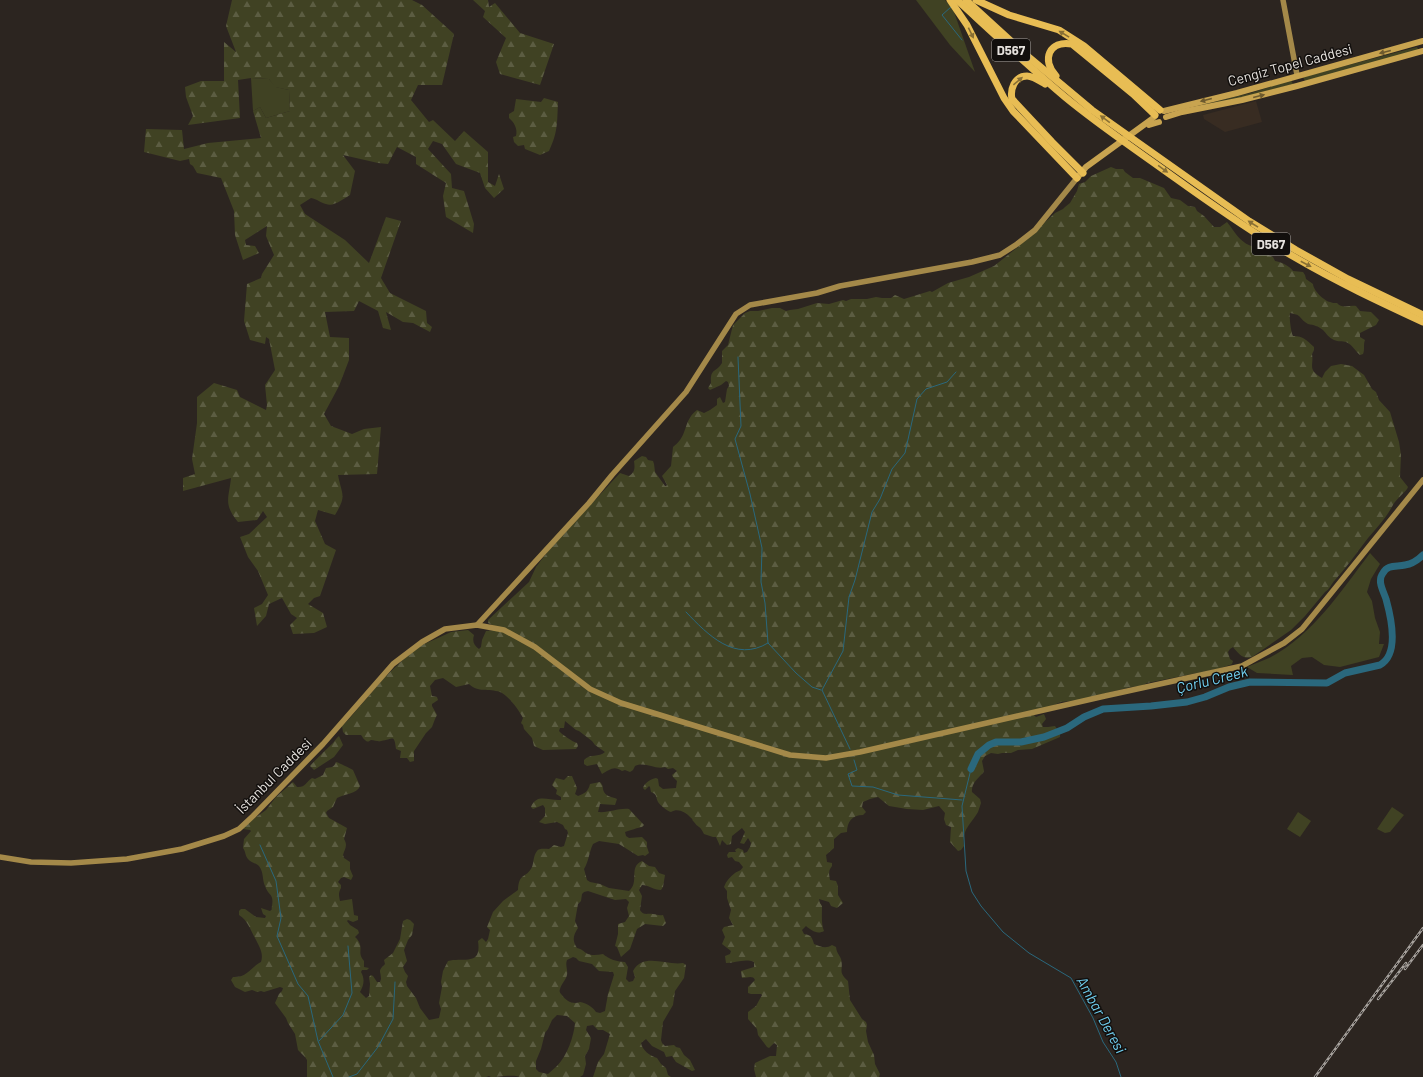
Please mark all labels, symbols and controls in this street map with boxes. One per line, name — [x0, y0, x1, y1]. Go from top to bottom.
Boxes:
one-way arrow — [968, 27, 974, 38]
one-way arrow — [1058, 30, 1070, 37]
road number: D567 — [992, 39, 1030, 61]
street label: Cengiz Topel Caddesi — [1226, 40, 1354, 89]
one-way arrow — [1379, 49, 1391, 55]
one-way arrow — [1012, 77, 1023, 86]
one-way arrow — [1252, 92, 1265, 98]
one-way arrow — [1200, 98, 1212, 104]
one-way arrow — [1099, 115, 1110, 123]
one-way arrow — [1158, 165, 1168, 173]
one-way arrow — [1247, 220, 1259, 227]
road number: D567 — [1252, 233, 1290, 255]
one-way arrow — [1300, 261, 1312, 267]
water label: Çorlu Creek — [1174, 661, 1250, 697]
street label: İstanbul Caddesi — [232, 734, 315, 817]
water label: Ambar Deresi — [1073, 973, 1131, 1056]

